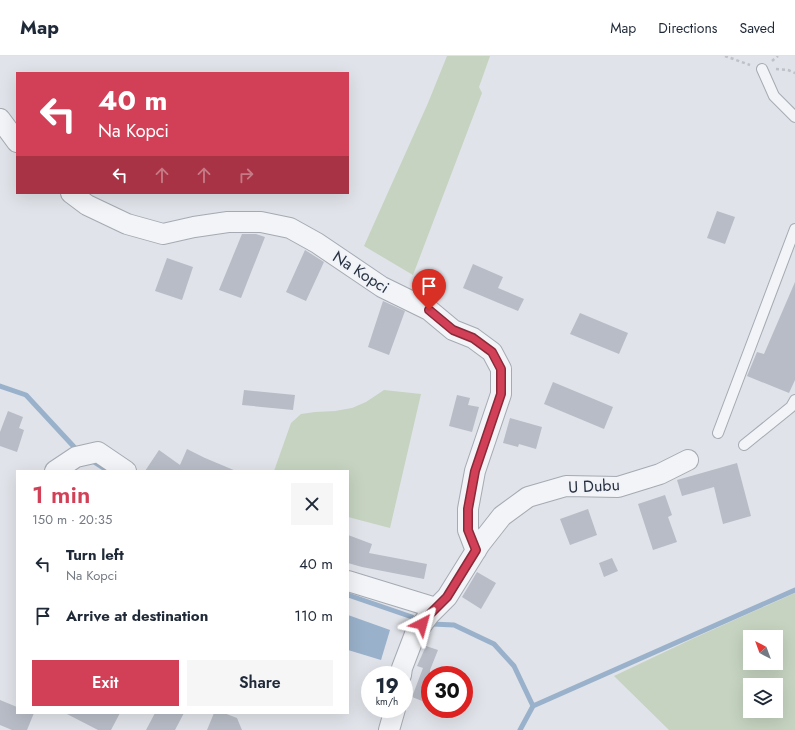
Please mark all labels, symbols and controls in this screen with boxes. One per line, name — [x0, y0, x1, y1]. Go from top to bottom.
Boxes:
text: Map — [20, 14, 59, 41]
text: Map — [610, 18, 636, 38]
text: Directions — [658, 18, 718, 38]
text: Saved — [740, 18, 775, 38]
text: 40 m — [98, 80, 167, 121]
icon: left — [32, 88, 84, 140]
text: Na Kopci — [98, 118, 169, 144]
icon: left — [109, 164, 131, 186]
icon: ahead — [151, 164, 173, 186]
icon: ahead — [193, 164, 215, 186]
icon: right — [235, 164, 257, 186]
street label: Na Kopci — [328, 245, 394, 299]
pin — [412, 269, 446, 310]
icon: arrive — [418, 275, 440, 297]
street label: U Dubu — [568, 473, 620, 499]
text: 1 min — [32, 477, 90, 512]
button: close — [291, 483, 333, 525]
text: 150 m · 20:35 — [32, 510, 112, 529]
text: Turn left — [66, 544, 124, 566]
icon: left — [32, 553, 54, 575]
text: 40 m — [299, 553, 333, 575]
text: Na Kopci — [66, 566, 117, 585]
position arrow — [401, 603, 443, 645]
icon: arrive — [32, 605, 54, 627]
text: Arrive at destination — [66, 605, 208, 627]
text: 110 m — [294, 605, 333, 627]
north arrow — [743, 630, 783, 670]
map controls — [743, 630, 783, 718]
button: Exit — [32, 660, 179, 706]
button: Share — [187, 660, 333, 706]
speed limit sign: 30 — [421, 666, 473, 718]
text: 19 — [375, 672, 399, 701]
button: layers — [743, 678, 783, 718]
text: km/h — [376, 694, 398, 709]

